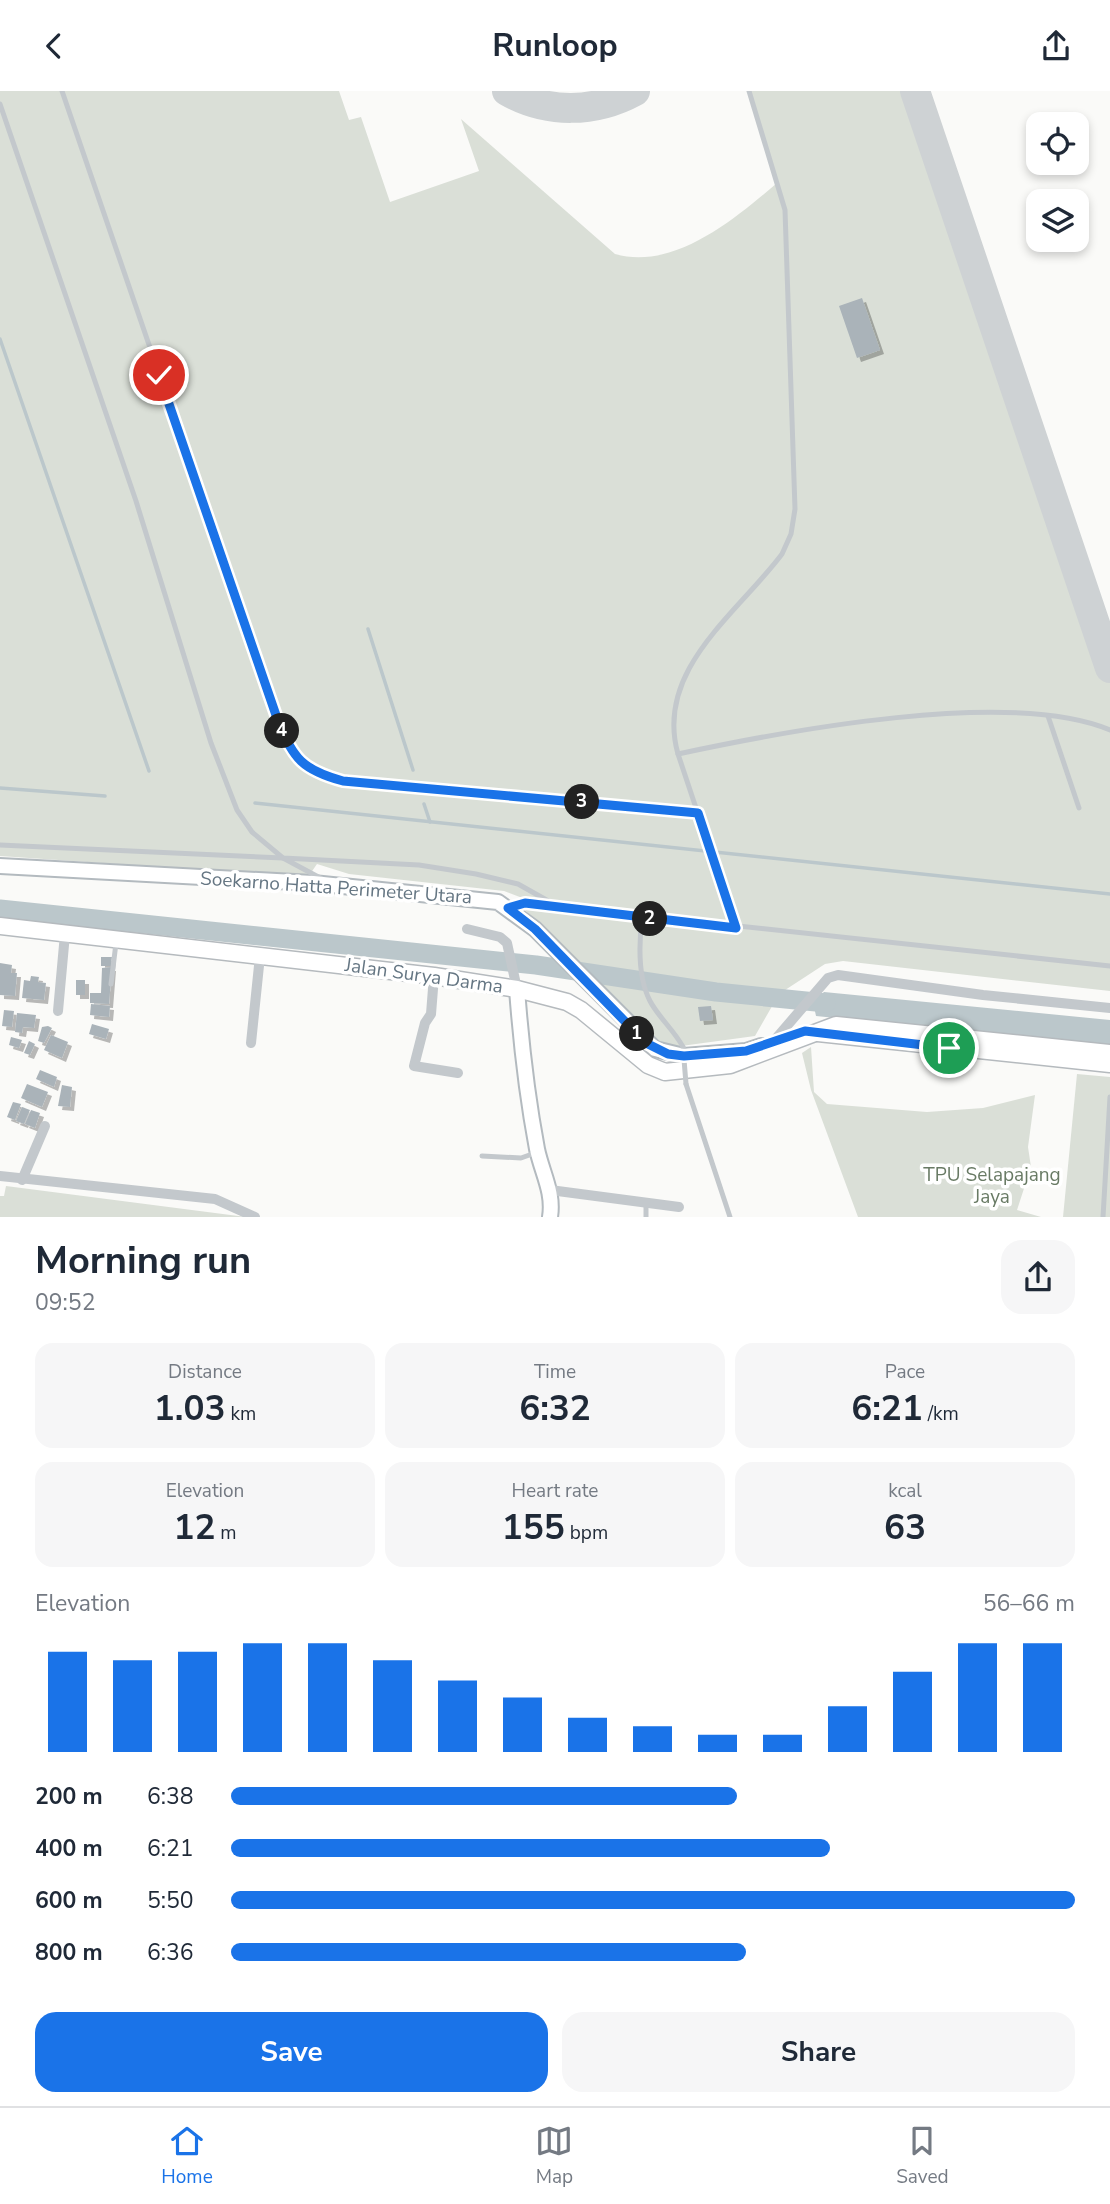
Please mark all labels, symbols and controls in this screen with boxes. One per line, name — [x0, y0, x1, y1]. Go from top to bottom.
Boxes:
text: Runloop — [492, 24, 618, 67]
icon: back — [35, 27, 73, 65]
icon: share — [1037, 27, 1075, 65]
map controls — [1026, 112, 1089, 252]
button: locate — [1026, 112, 1089, 175]
button: layers — [1026, 189, 1089, 252]
pin — [129, 345, 189, 405]
icon: check — [140, 356, 178, 394]
pin: 4 — [264, 713, 300, 749]
text: 4 — [276, 717, 287, 743]
pin: 3 — [564, 785, 600, 819]
text: 3 — [576, 788, 587, 814]
street label: Soekarno Hatta Perimeter Utara — [199, 866, 473, 910]
pin: 2 — [632, 901, 668, 937]
text: 2 — [644, 905, 655, 931]
street label: Jalan Surya Darma — [342, 952, 505, 1000]
pin: 1 — [620, 1017, 654, 1051]
pin — [919, 1018, 979, 1078]
text: 1 — [631, 1020, 642, 1046]
icon: arrive — [930, 1029, 968, 1067]
park label: TPU Selapajang Jaya — [923, 1162, 1061, 1210]
text: Morning run — [35, 1235, 251, 1286]
button: share — [1001, 1240, 1075, 1314]
text: 09:52 — [35, 1287, 95, 1318]
text: Distance — [168, 1359, 242, 1385]
text: Time — [534, 1359, 576, 1385]
text: Pace — [885, 1359, 925, 1385]
text: 1.03 — [154, 1385, 226, 1432]
text: 6:32 — [519, 1385, 591, 1432]
text: 6:21 — [851, 1385, 923, 1432]
text: km — [226, 1401, 256, 1427]
text: /km — [923, 1401, 959, 1427]
text: Elevation — [166, 1478, 244, 1504]
text: Heart rate — [512, 1478, 598, 1504]
text: kcal — [888, 1478, 922, 1504]
text: 12 — [173, 1504, 215, 1551]
text: 155 — [502, 1504, 565, 1551]
text: 63 — [884, 1504, 926, 1551]
text: m — [215, 1520, 237, 1546]
text: bpm — [565, 1520, 608, 1546]
text: Elevation — [35, 1588, 130, 1619]
text: 56–66 m — [983, 1588, 1075, 1619]
text: 200 m — [35, 1781, 103, 1812]
text: 6:38 — [147, 1781, 194, 1812]
text: 400 m — [35, 1833, 103, 1864]
text: 6:21 — [147, 1833, 194, 1864]
text: 600 m — [35, 1885, 103, 1916]
text: 5:50 — [147, 1885, 194, 1916]
text: 800 m — [35, 1937, 103, 1968]
text: 6:36 — [147, 1937, 194, 1968]
button: Save — [35, 2012, 548, 2092]
button: Share — [562, 2012, 1075, 2092]
tab: Home — [161, 2122, 213, 2190]
tab: Map — [535, 2122, 573, 2190]
tab: Saved — [896, 2122, 949, 2190]

